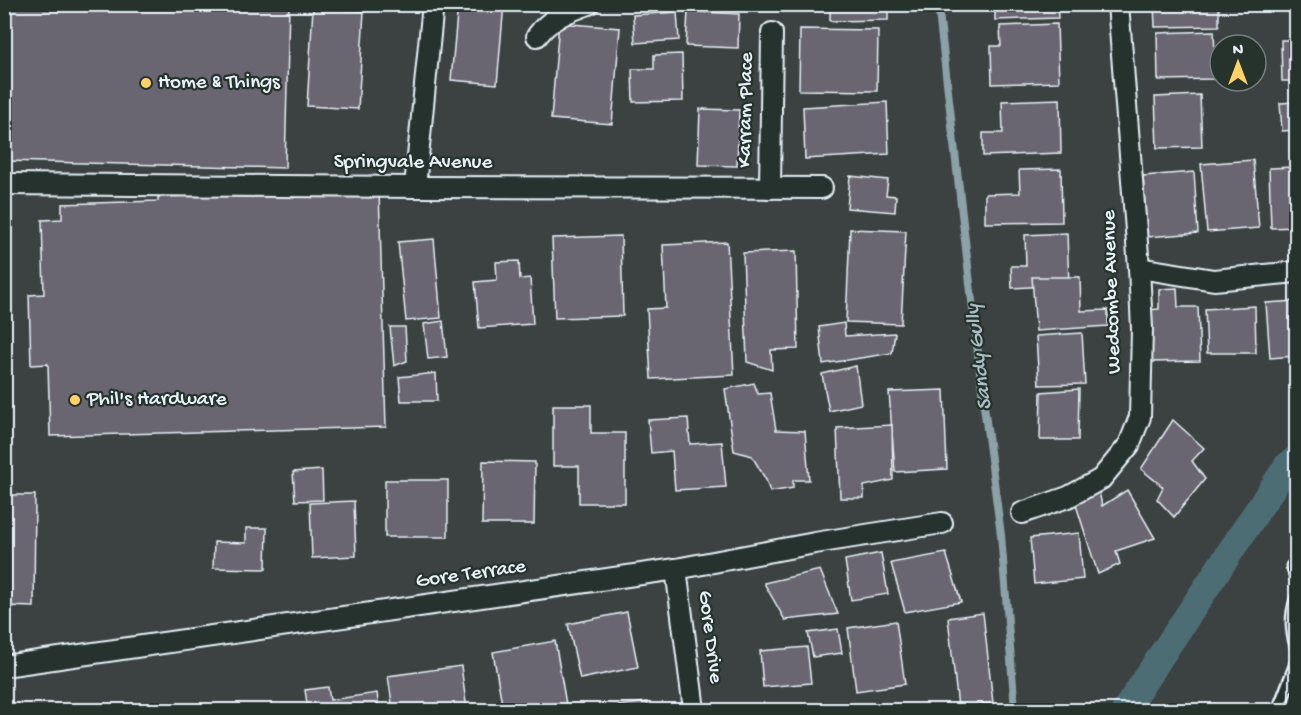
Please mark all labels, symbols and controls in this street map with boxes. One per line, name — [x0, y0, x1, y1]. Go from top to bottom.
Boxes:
north arrow — [1208, 33, 1268, 93]
text: N — [1233, 42, 1244, 61]
street label: Karram Place — [733, 51, 761, 168]
place label: Home & Things — [158, 71, 281, 96]
marker: Home & Things — [139, 76, 153, 90]
street label: Springvale Avenue — [334, 151, 493, 176]
street label: Wedcombe Avenue — [1098, 208, 1128, 374]
water label: Sandy Gully — [960, 301, 999, 411]
place label: Phil's Hardware — [86, 388, 228, 413]
marker: Phil's Hardware — [68, 393, 82, 407]
street label: Gore Terrace — [414, 555, 529, 595]
street label: Gore Drive — [691, 589, 727, 686]

